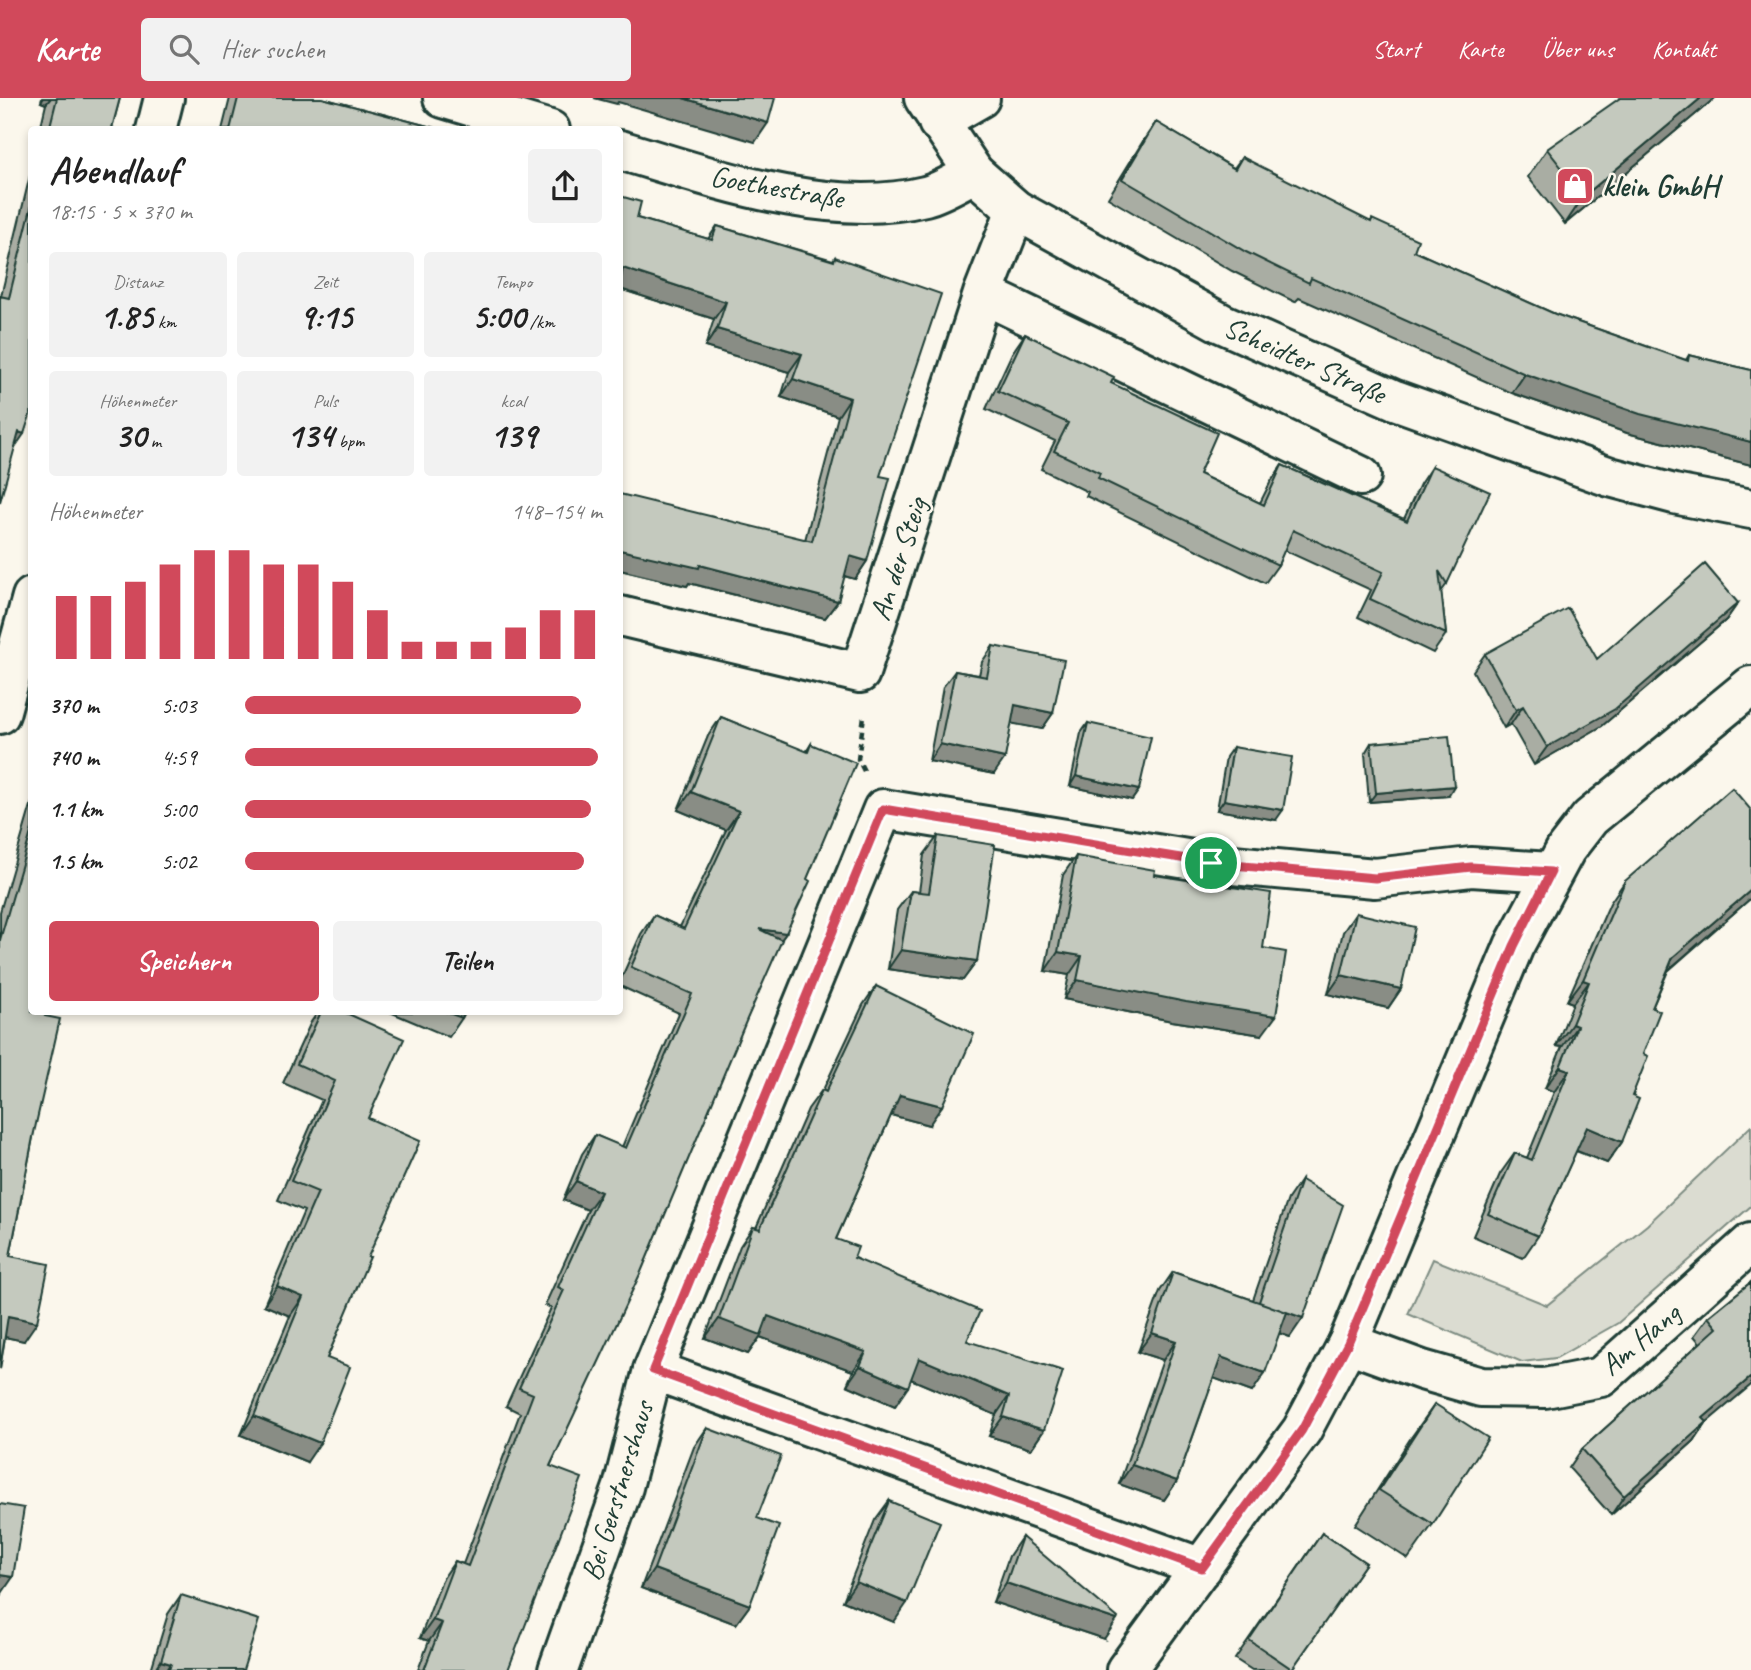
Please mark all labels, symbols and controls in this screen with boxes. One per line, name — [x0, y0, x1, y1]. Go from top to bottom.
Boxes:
search box — [141, 18, 631, 81]
text: Karte — [35, 28, 99, 70]
icon: search — [165, 30, 203, 68]
text: Hier suchen — [221, 33, 325, 66]
text: Start — [1373, 34, 1420, 64]
text: Karte — [1458, 34, 1504, 64]
text: Über uns — [1542, 34, 1614, 64]
text: Kontakt — [1652, 34, 1716, 64]
text: Abendlauf — [49, 147, 179, 194]
button: share — [528, 149, 602, 223]
street label: Goethestraße — [708, 157, 848, 218]
shop icon: klein GmbH — [1554, 165, 1596, 207]
place label: klein GmbH — [1602, 167, 1724, 205]
text: 18:15 · 5 × 370 m — [49, 197, 192, 226]
text: Distanz — [113, 270, 163, 294]
text: Zeit — [313, 270, 338, 294]
text: Tempo — [494, 270, 532, 294]
text: 1.85 — [99, 294, 153, 339]
text: 9:15 — [299, 294, 352, 339]
text: 5:00 — [472, 294, 525, 339]
street label: Scheidter Straße — [1218, 307, 1394, 413]
text: km — [153, 310, 176, 334]
text: /km — [525, 310, 555, 334]
text: Höhenmeter — [99, 389, 176, 413]
text: Puls — [313, 389, 338, 413]
text: kcal — [501, 389, 526, 413]
text: 30 — [114, 413, 146, 458]
text: 134 — [287, 413, 334, 458]
text: 139 — [490, 413, 537, 458]
text: m — [146, 429, 161, 453]
text: bpm — [334, 429, 364, 453]
street label: An der Steig — [860, 491, 936, 625]
text: Höhenmeter — [49, 497, 142, 526]
text: 148–154 m — [511, 497, 602, 526]
text: 370 m — [49, 691, 99, 720]
text: 5:03 — [161, 691, 197, 720]
text: 740 m — [49, 743, 99, 772]
text: 4:59 — [161, 743, 197, 772]
text: 1.1 km — [49, 795, 103, 824]
text: 5:00 — [161, 795, 197, 824]
pin — [1181, 833, 1241, 893]
icon: arrive — [1192, 844, 1230, 882]
text: 1.5 km — [49, 847, 102, 876]
text: 5:02 — [161, 847, 197, 876]
button: Speichern — [49, 921, 319, 1001]
button: Teilen — [333, 921, 602, 1001]
street label: Am Hang — [1592, 1293, 1690, 1384]
street label: Bei Gerstnershaus — [572, 1394, 663, 1585]

